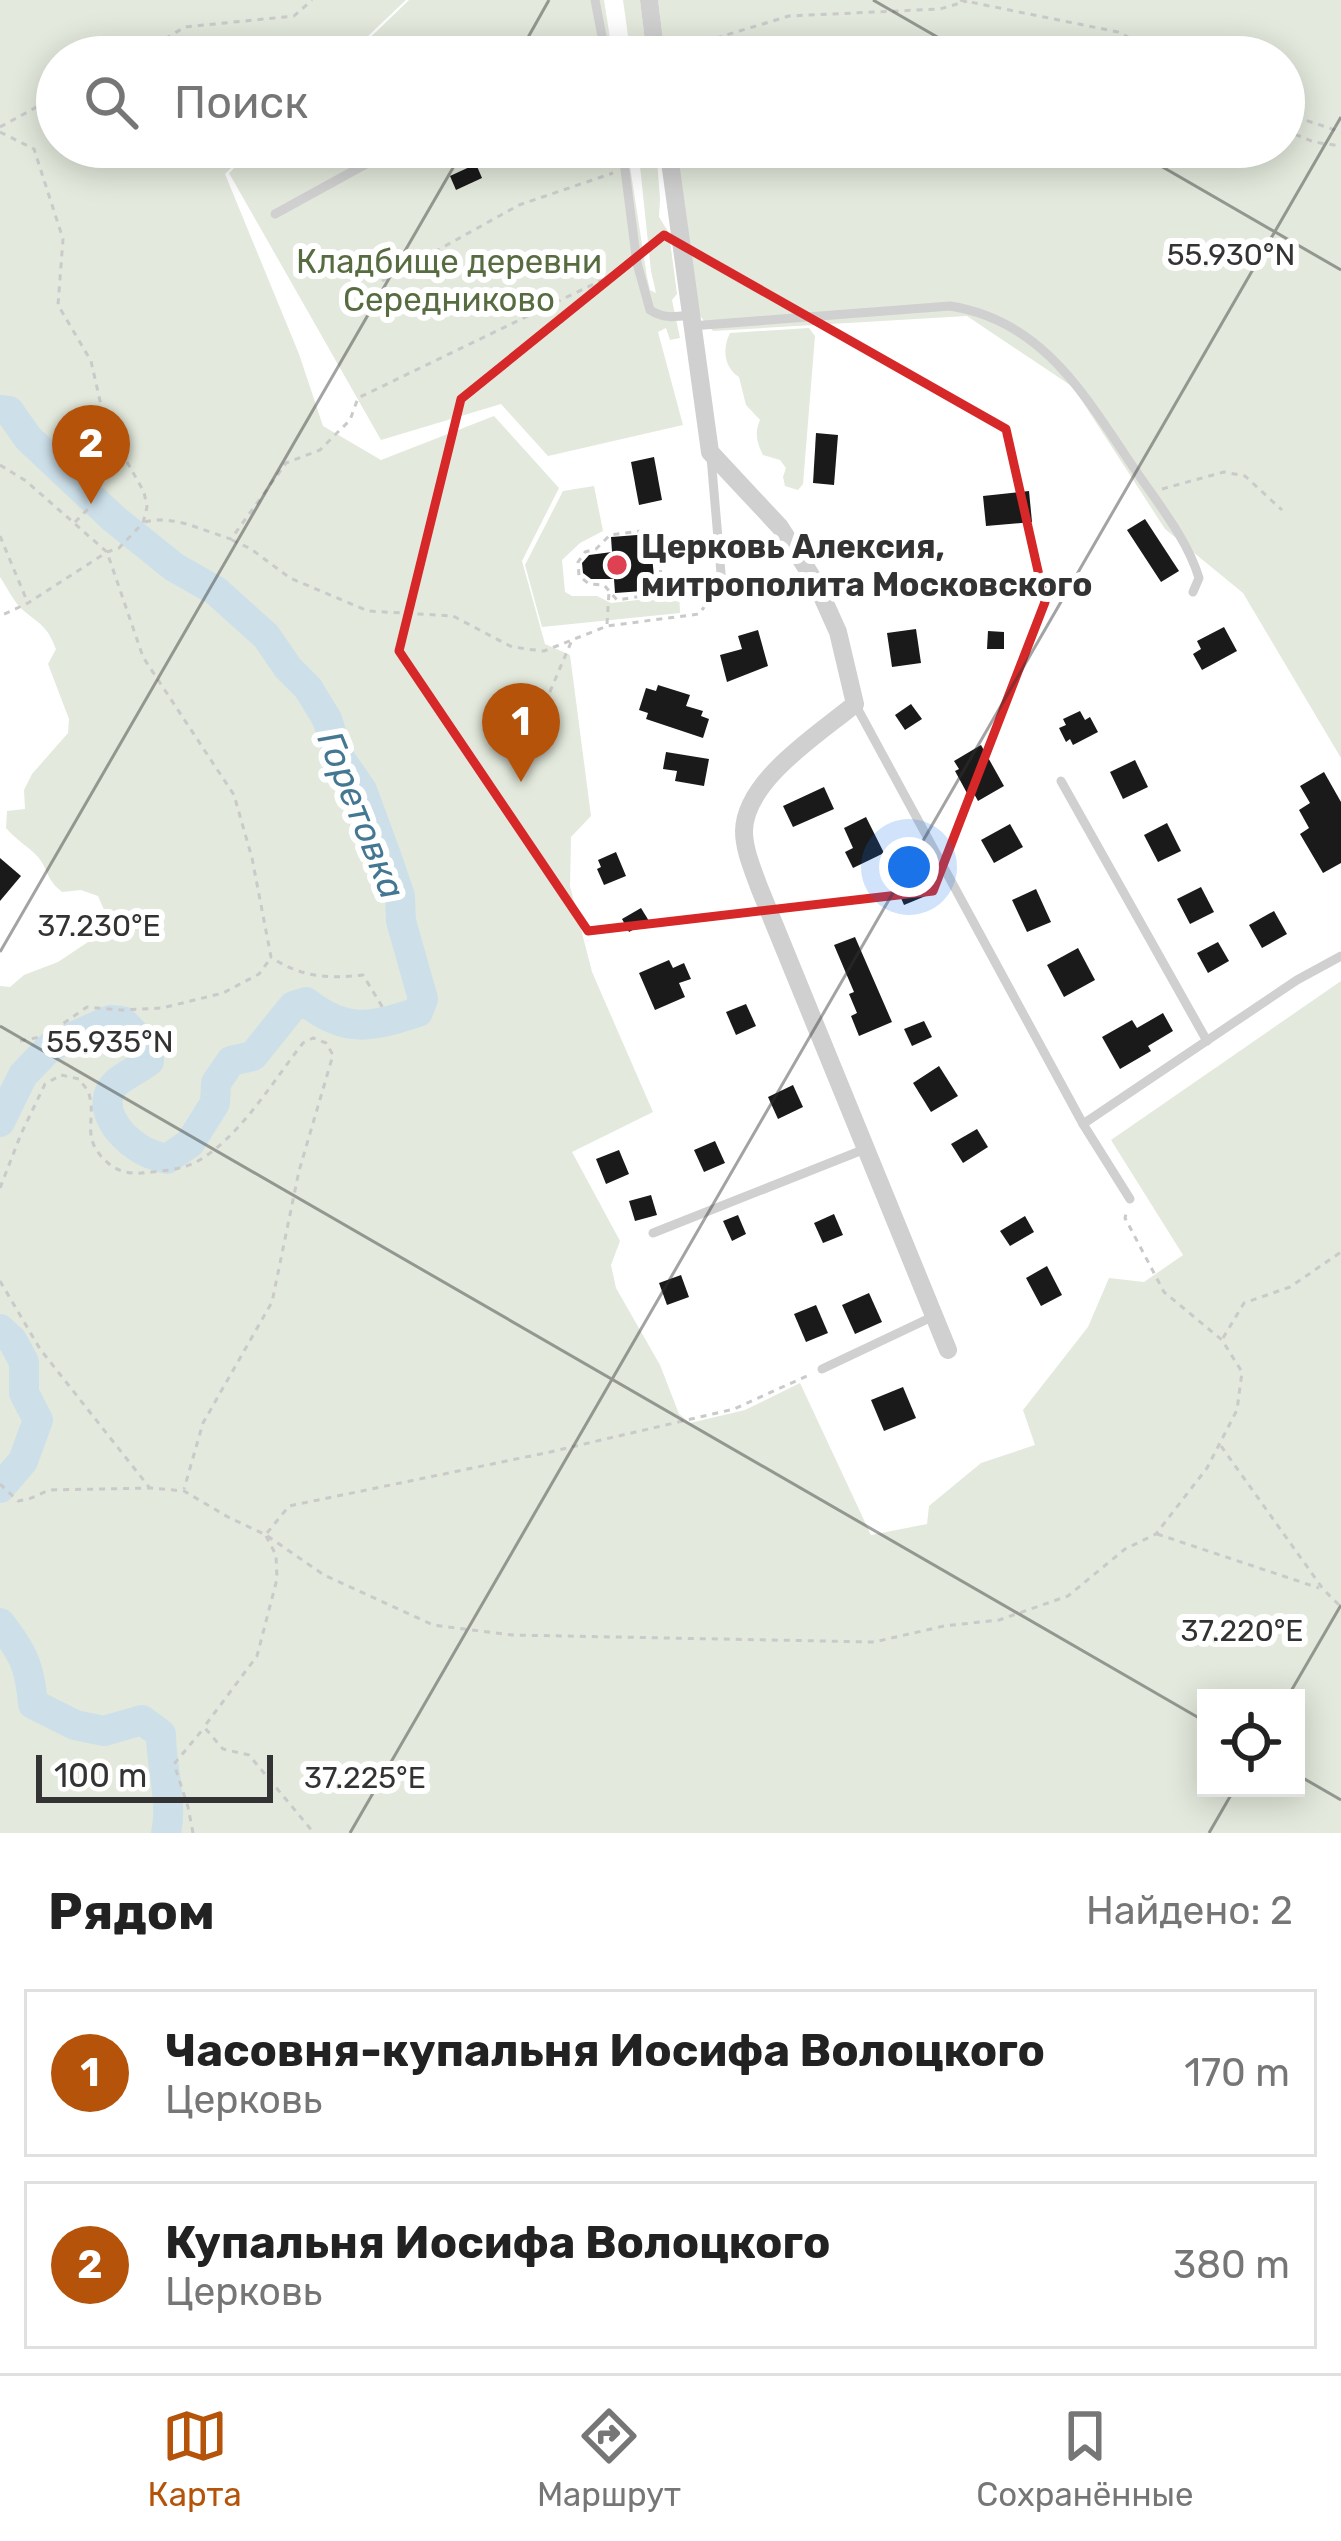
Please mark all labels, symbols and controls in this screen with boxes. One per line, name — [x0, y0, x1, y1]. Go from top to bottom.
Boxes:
search box — [36, 36, 1305, 168]
icon: search — [78, 69, 144, 135]
text: Поиск — [174, 76, 308, 129]
text: 55.930°N — [1167, 237, 1295, 273]
park label: Кладбище деревни Середниково — [296, 242, 602, 319]
pin: 2 — [52, 405, 130, 504]
place label: Церковь Алексия, митрополита Московского — [641, 527, 1092, 604]
marker: Церковь Алексия, митрополита Московского — [604, 552, 630, 578]
pin: 1 — [482, 683, 560, 782]
water label: Горетовка — [309, 725, 415, 905]
your location — [879, 837, 939, 897]
text: 37.230°E — [37, 908, 161, 944]
text: 55.935°N — [46, 1024, 174, 1060]
text: 37.220°E — [1180, 1613, 1304, 1649]
map controls — [1197, 1689, 1305, 1797]
button: locate — [1197, 1689, 1305, 1797]
scale bar — [36, 1749, 273, 1802]
text: 100 m — [54, 1756, 147, 1795]
text: 37.225°E — [304, 1760, 426, 1796]
text: Рядом — [48, 1881, 215, 1942]
text: Найдено: 2 — [1086, 1888, 1293, 1934]
text: Часовня-купальня Иосифа Волоцкого — [165, 2024, 1045, 2077]
text: 1 — [80, 2050, 100, 2096]
text: 170 m — [1184, 2050, 1290, 2096]
text: Церковь — [165, 2077, 322, 2123]
text: Купальня Иосифа Волоцкого — [165, 2216, 830, 2269]
text: 2 — [77, 2242, 103, 2288]
text: 380 m — [1173, 2242, 1290, 2288]
text: Церковь — [165, 2269, 322, 2315]
tab: Карта — [148, 2403, 242, 2514]
tab: Маршрут — [537, 2403, 681, 2514]
tab: Сохранённые — [976, 2403, 1193, 2514]

